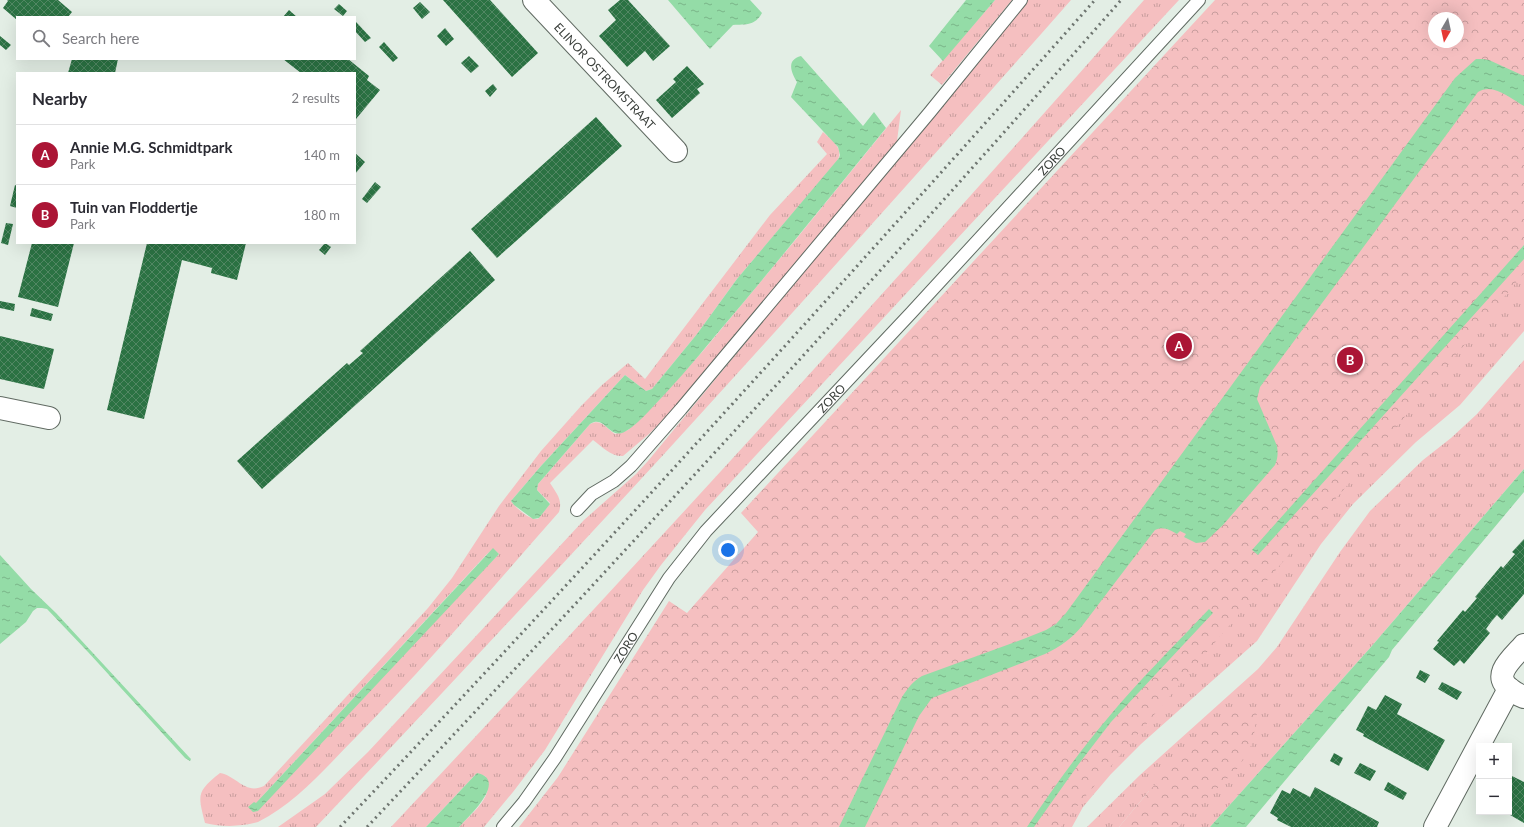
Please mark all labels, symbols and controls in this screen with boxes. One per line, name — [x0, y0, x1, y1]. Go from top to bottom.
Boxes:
north arrow — [1428, 12, 1464, 48]
search box — [16, 16, 356, 60]
street label: ELINOR OSTROMSTRAAT — [552, 19, 659, 132]
icon: search — [30, 27, 52, 49]
text: Search here — [62, 29, 139, 47]
text: Nearby — [32, 88, 87, 109]
text: 2 results — [292, 90, 340, 106]
text: Annie M.G. Schmidtpark — [70, 138, 232, 156]
street label: ZORO — [1035, 143, 1069, 178]
text: A — [40, 147, 50, 163]
text: 140 m — [303, 147, 340, 163]
text: Park — [70, 156, 95, 172]
text: Tuin van Floddertje — [70, 198, 198, 216]
text: B — [41, 207, 49, 223]
text: 180 m — [303, 207, 340, 223]
text: Park — [70, 216, 95, 232]
pin: A — [1166, 331, 1192, 361]
pin: B — [1337, 345, 1363, 375]
street label: ZORO — [814, 380, 848, 415]
your location — [718, 540, 738, 560]
street label: ZORO — [610, 628, 641, 665]
map controls — [1476, 743, 1512, 815]
button: + — [1476, 743, 1512, 779]
button: − — [1476, 779, 1512, 815]

